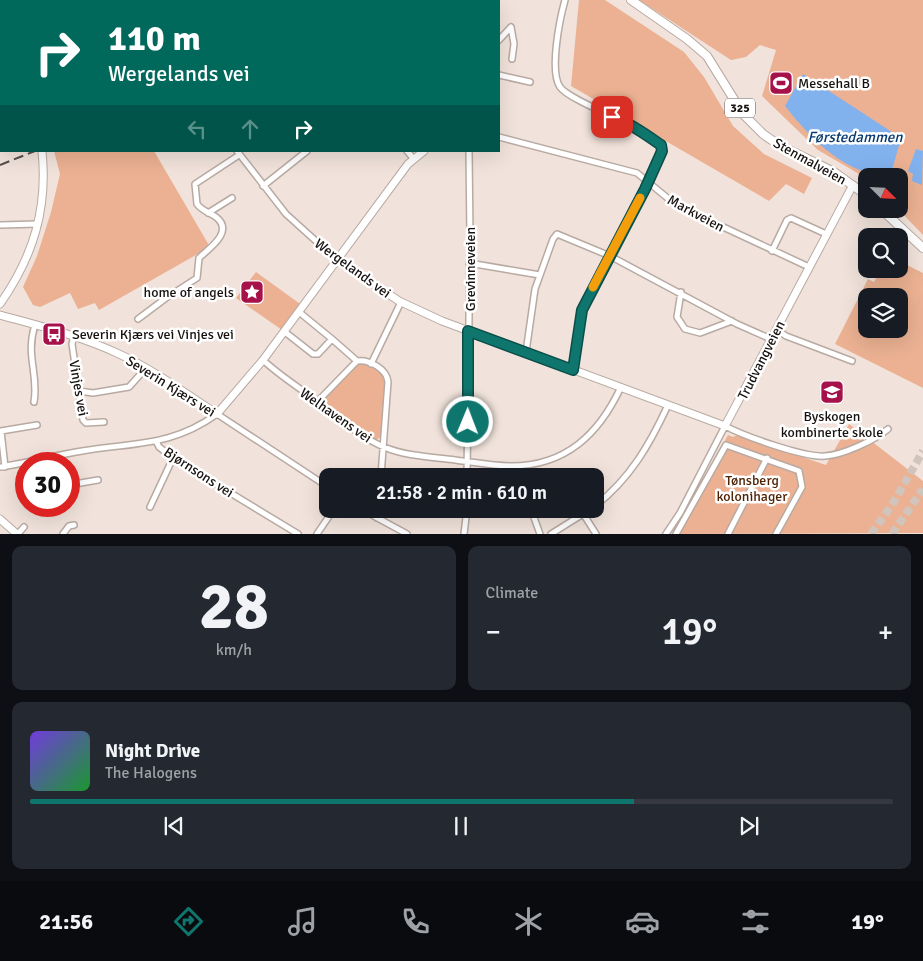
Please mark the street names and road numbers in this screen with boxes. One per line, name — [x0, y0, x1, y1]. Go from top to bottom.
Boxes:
road number: 325 — [725, 99, 755, 118]
street label: Stenmalveien — [770, 134, 849, 189]
street label: Markveien — [664, 191, 727, 236]
street label: Grevinneveien — [462, 227, 479, 311]
street label: Wergelands vei — [311, 235, 394, 302]
street label: Trudvangveien — [734, 318, 789, 403]
street label: Severin Kjærs vei — [123, 352, 219, 421]
street label: Vinjes vei — [65, 359, 92, 417]
street label: Welhavens vei — [296, 384, 375, 446]
street label: Bjørnsons vei — [161, 444, 237, 501]

